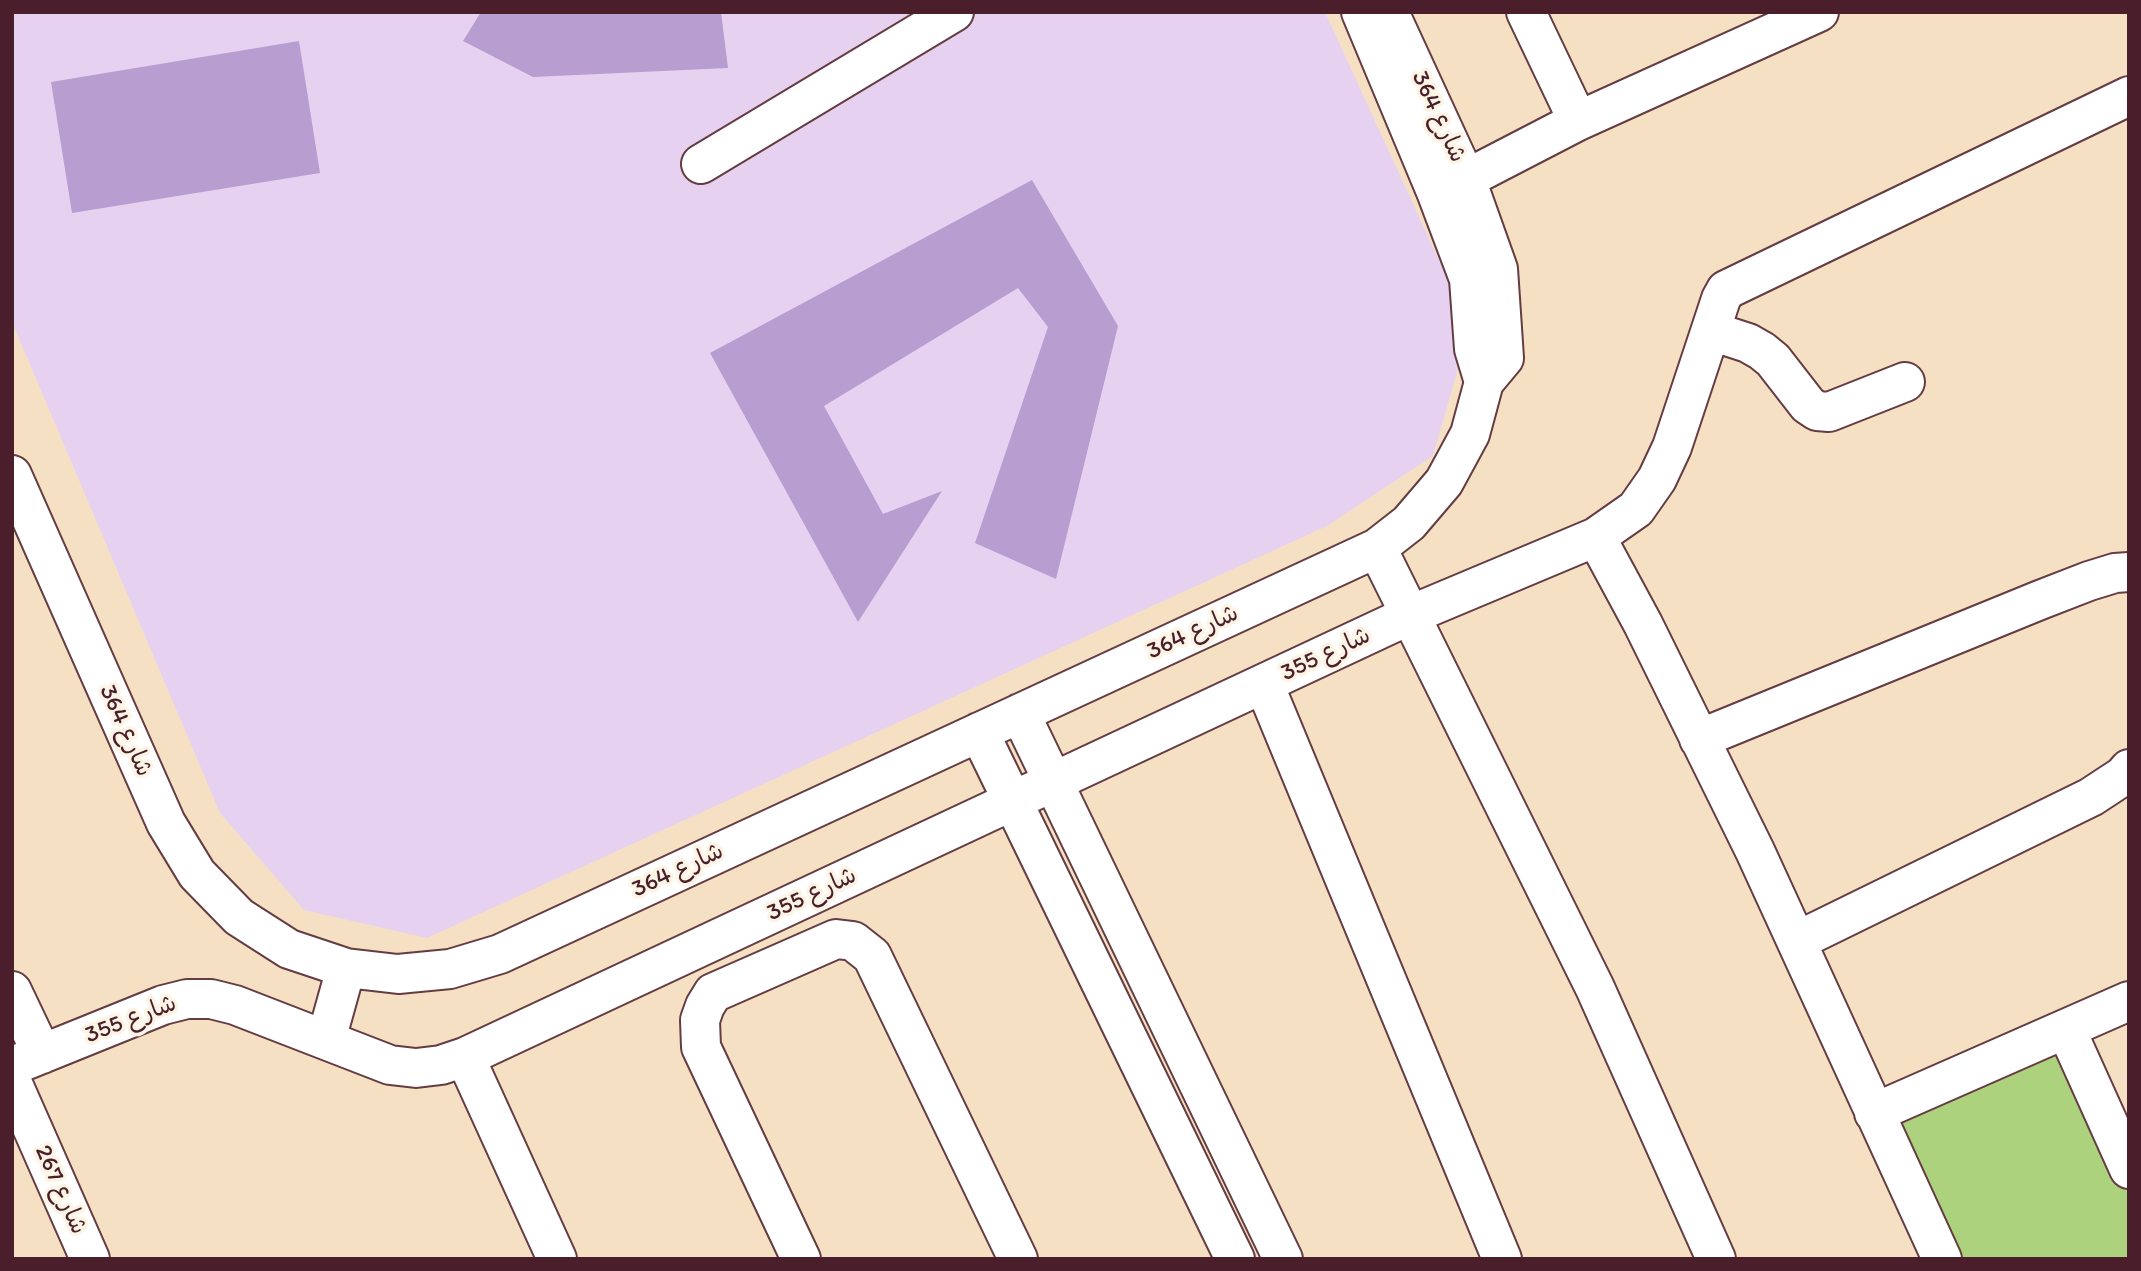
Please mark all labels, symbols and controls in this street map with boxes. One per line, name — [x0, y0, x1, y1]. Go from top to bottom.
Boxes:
street label: شارع 364 — [1404, 67, 1472, 167]
street label: شارع 364 — [1143, 599, 1243, 667]
street label: شارع 355 — [1277, 622, 1375, 688]
street label: شارع 364 — [92, 681, 158, 781]
street label: شارع 364 — [628, 837, 728, 905]
street label: شارع 355 — [763, 862, 861, 928]
street label: شارع 355 — [81, 989, 181, 1051]
street label: شارع 267 — [28, 1141, 92, 1239]

